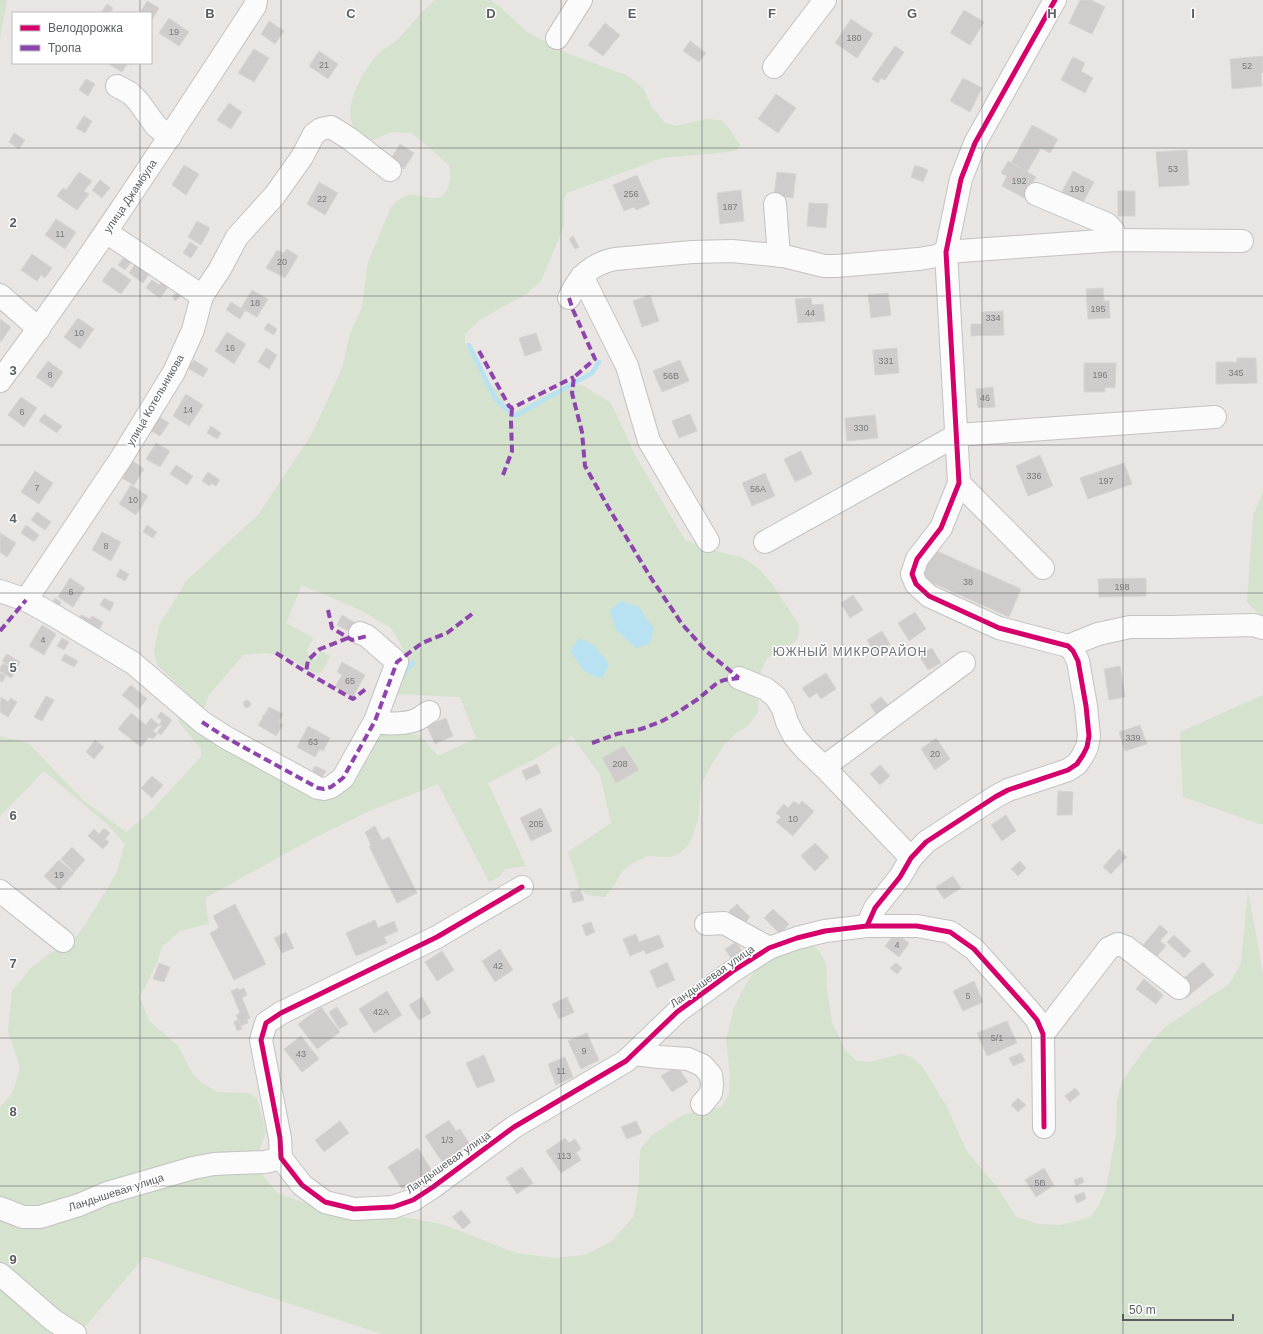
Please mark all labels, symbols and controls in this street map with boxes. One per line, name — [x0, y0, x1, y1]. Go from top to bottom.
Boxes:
text: B — [205, 6, 215, 21]
text: C — [346, 6, 356, 21]
text: D — [486, 6, 496, 21]
text: E — [628, 6, 637, 21]
text: F — [768, 6, 776, 21]
text: G — [907, 6, 917, 21]
text: H — [1047, 6, 1057, 21]
text: I — [1191, 6, 1195, 21]
legend — [12, 12, 152, 64]
text: Велодорожка — [48, 21, 123, 35]
house number: 19 — [169, 27, 179, 37]
house number: 180 — [846, 33, 862, 43]
text: Тропа — [48, 41, 82, 55]
house number: 21 — [319, 60, 329, 70]
house number: 52 — [1242, 61, 1252, 71]
street label: улица Джамбула — [101, 156, 159, 235]
house number: 53 — [1168, 164, 1178, 174]
house number: 192 — [1011, 176, 1027, 186]
house number: 193 — [1069, 184, 1085, 194]
house number: 256 — [623, 189, 639, 199]
house number: 22 — [317, 194, 327, 204]
house number: 187 — [722, 202, 738, 212]
text: 2 — [9, 215, 17, 230]
house number: 11 — [55, 229, 65, 239]
house number: 20 — [277, 257, 287, 267]
house number: 18 — [250, 298, 260, 308]
house number: 195 — [1090, 304, 1106, 314]
house number: 44 — [805, 308, 815, 318]
house number: 334 — [985, 313, 1001, 323]
house number: 10 — [74, 328, 84, 338]
house number: 16 — [225, 343, 235, 353]
street label: улица Котельникова — [124, 351, 187, 448]
house number: 331 — [878, 356, 894, 366]
text: 3 — [9, 363, 17, 378]
house number: 345 — [1228, 368, 1244, 378]
house number: 8 — [47, 370, 53, 380]
house number: 196 — [1092, 370, 1108, 380]
house number: 56В — [663, 371, 679, 381]
house number: 46 — [980, 393, 990, 403]
house number: 14 — [183, 405, 193, 415]
house number: 6 — [19, 407, 25, 417]
house number: 330 — [853, 423, 869, 433]
house number: 336 — [1026, 471, 1042, 481]
house number: 197 — [1098, 476, 1114, 486]
house number: 7 — [34, 483, 40, 493]
house number: 56А — [750, 484, 766, 494]
house number: 10 — [128, 495, 138, 505]
text: 4 — [9, 511, 17, 526]
house number: 8 — [103, 541, 109, 551]
house number: 38 — [963, 577, 973, 587]
house number: 198 — [1114, 582, 1130, 592]
house number: 6 — [68, 587, 74, 597]
house number: 4 — [40, 635, 46, 645]
district label: ЮЖНЫЙ МИКРОРАЙОН — [773, 644, 927, 659]
text: 5 — [9, 660, 17, 675]
house number: 65 — [345, 676, 355, 686]
house number: 339 — [1125, 733, 1141, 743]
house number: 63 — [308, 737, 318, 747]
house number: 20 — [930, 749, 940, 759]
house number: 208 — [612, 759, 628, 769]
text: 6 — [9, 808, 17, 823]
house number: 10 — [788, 814, 798, 824]
house number: 205 — [528, 819, 544, 829]
house number: 19 — [54, 870, 64, 880]
house number: 4 — [894, 940, 900, 950]
street label: Ландышевая улица — [668, 942, 757, 1010]
text: 7 — [9, 956, 17, 971]
house number: 42 — [493, 961, 503, 971]
house number: 5 — [965, 991, 971, 1001]
house number: 42А — [373, 1007, 389, 1017]
house number: 5/1 — [991, 1033, 1003, 1043]
house number: 9 — [581, 1046, 587, 1056]
house number: 43 — [296, 1049, 306, 1059]
house number: 11 — [556, 1066, 566, 1076]
text: 8 — [9, 1104, 17, 1119]
street label: Ландышевая улица — [404, 1128, 493, 1196]
house number: 1/3 — [441, 1135, 453, 1145]
house number: 113 — [557, 1151, 571, 1161]
street label: Ландышевая улица — [67, 1171, 166, 1213]
house number: 5В — [1034, 1178, 1046, 1188]
text: 9 — [9, 1252, 17, 1267]
scale bar — [1123, 1296, 1233, 1322]
text: 50 m — [1129, 1303, 1156, 1317]

